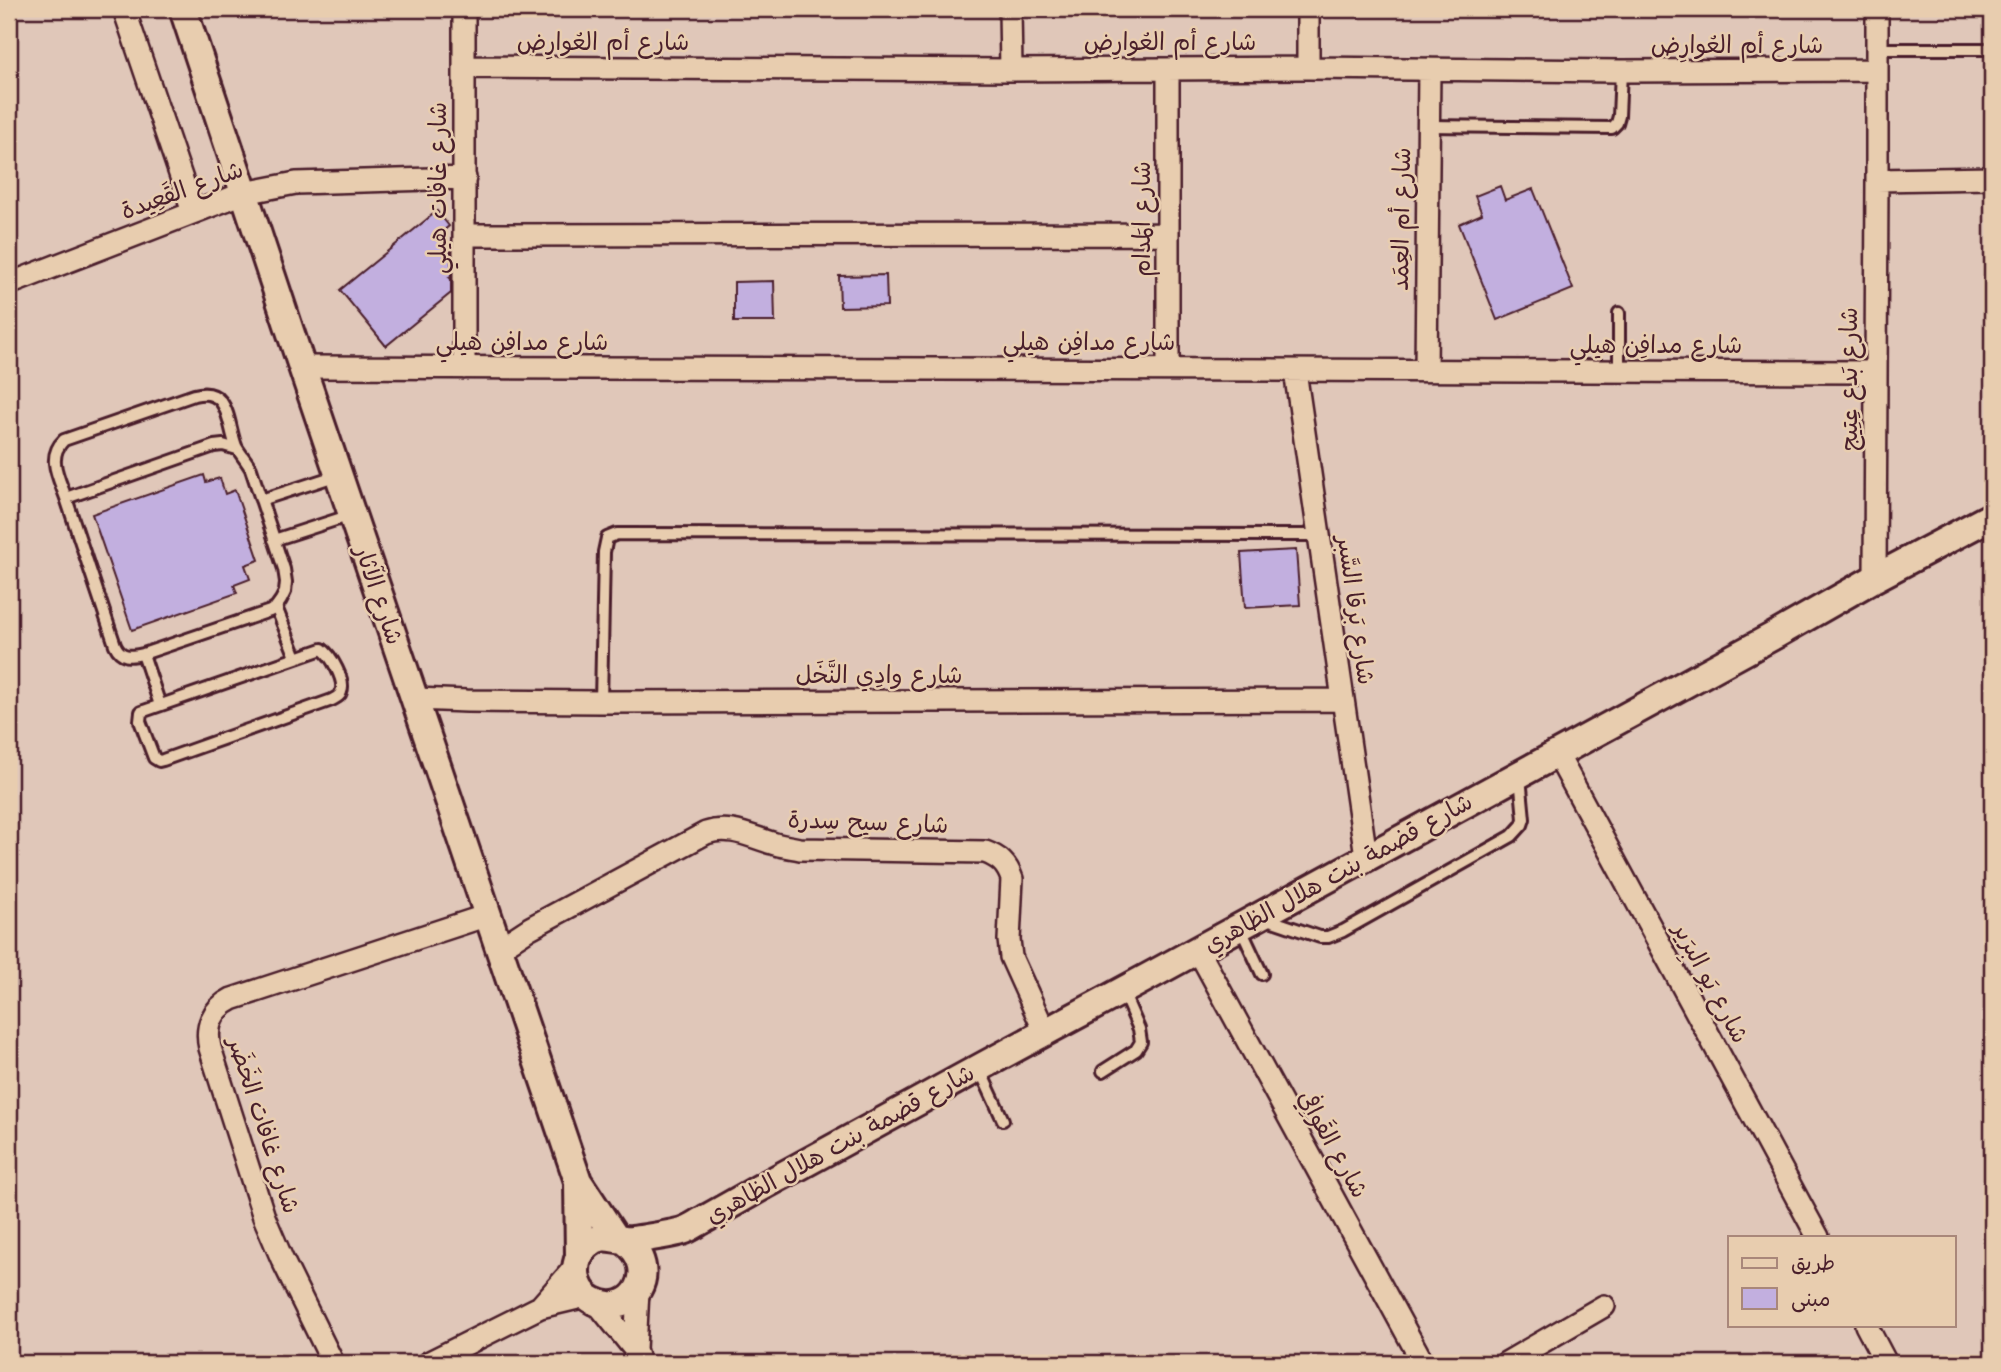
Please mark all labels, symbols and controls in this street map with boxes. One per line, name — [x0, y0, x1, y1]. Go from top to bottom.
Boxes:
street label: شارع أم العُوارِض — [517, 27, 689, 60]
street label: شارع أم العُوارِض — [1084, 27, 1256, 60]
street label: شارع أم العُوارِض — [1651, 30, 1823, 63]
street label: شارع غافات هيلي — [424, 102, 459, 274]
street label: شارع أم العِمَد — [1385, 147, 1420, 291]
street label: شارع القَعِيدة — [117, 154, 248, 228]
street label: شارع المَدام — [1128, 161, 1160, 277]
street label: شارع بَدع عِتِيج — [1835, 307, 1866, 451]
street label: شارع مدافِن هيلي — [436, 328, 608, 363]
street label: شارع مدافِن هيلي — [1003, 328, 1175, 363]
street label: شارع مدافِن هيلي — [1570, 331, 1742, 366]
street label: شارع بَرقا السَّبر — [1328, 532, 1380, 687]
street label: شارع الآثار — [346, 540, 410, 649]
street label: شارع وادِي النَّخَل — [795, 659, 963, 692]
street label: شارع قضمة بنت هلال الظاهري — [1199, 787, 1479, 961]
street label: شارع سيح سِدرة — [787, 805, 949, 842]
street label: شارع يَو البِرَير — [1662, 916, 1754, 1050]
street label: شارع غافات الخَضَر — [219, 1031, 307, 1218]
street label: شارع قضمة بنت هلال الظاهري — [701, 1058, 981, 1232]
street label: شارع القَوافِي — [1289, 1085, 1375, 1204]
legend — [1728, 1236, 1955, 1326]
text: طريق — [1791, 1251, 1835, 1275]
text: مبنى — [1791, 1287, 1830, 1313]

